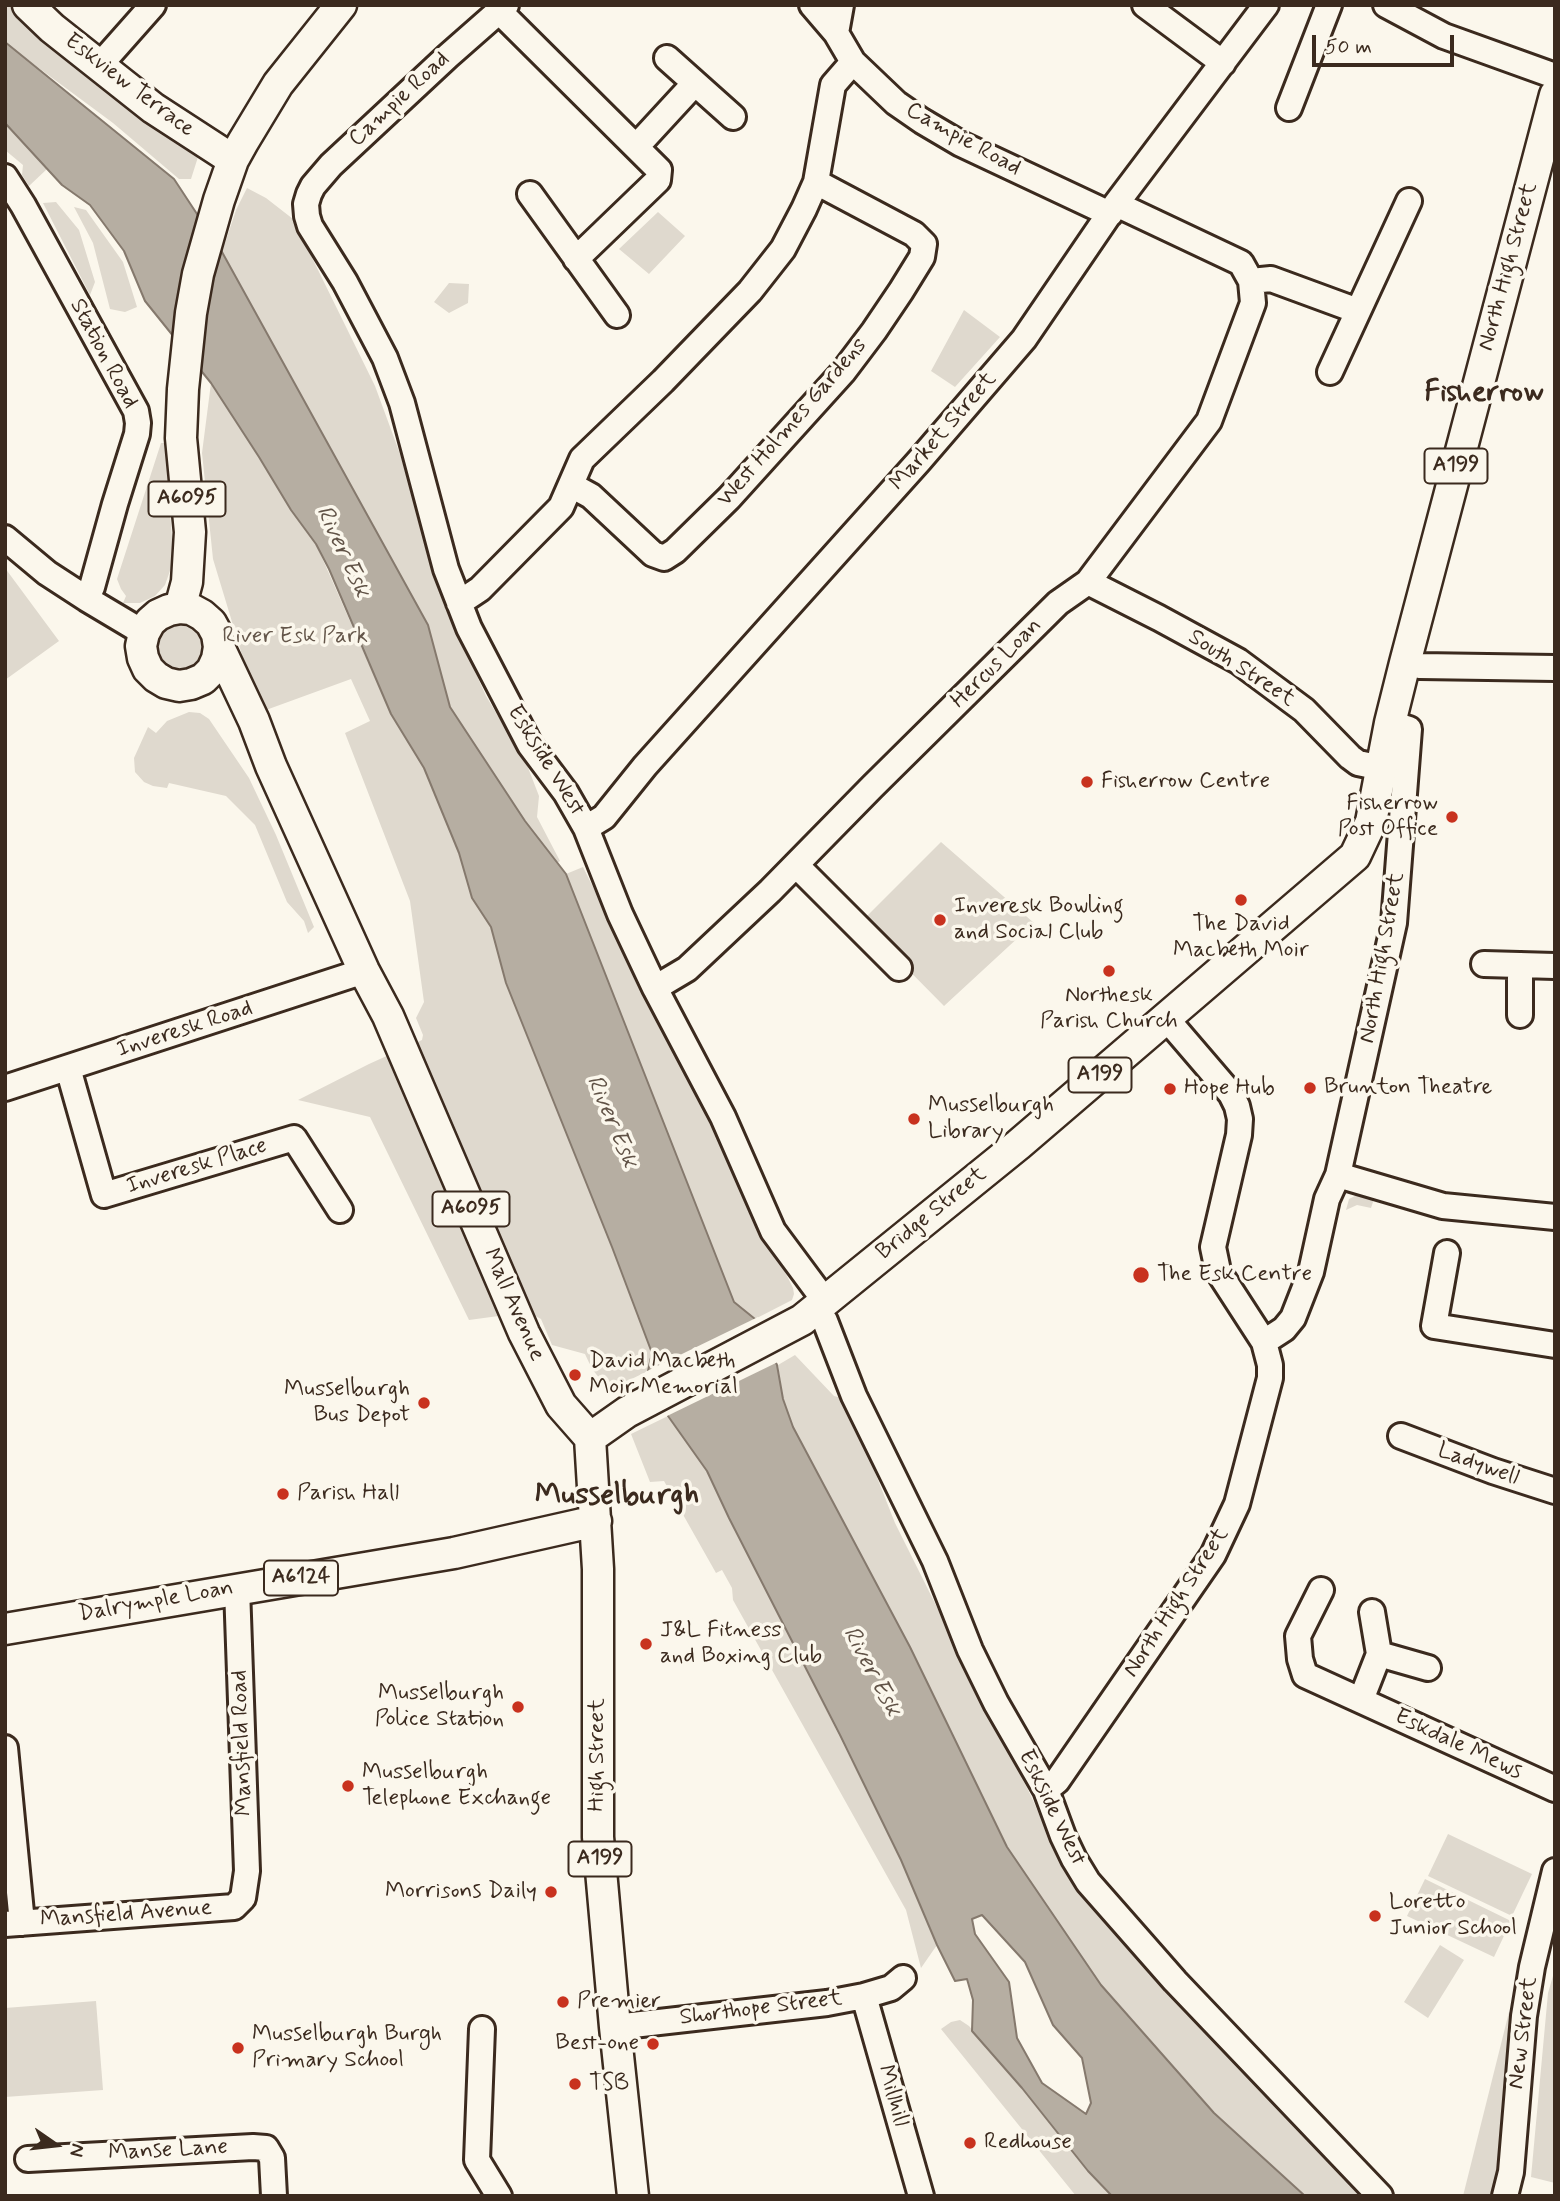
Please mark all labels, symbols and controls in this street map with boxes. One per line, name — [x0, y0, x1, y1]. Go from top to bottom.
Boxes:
scale bar — [1315, 21, 1457, 65]
street label: Eskview Terrace — [58, 28, 200, 144]
text: 50 m — [1325, 33, 1372, 61]
street label: Campie Road — [344, 46, 456, 154]
street label: Campie Road — [900, 97, 1026, 183]
street label: North High Street — [1473, 180, 1545, 354]
street label: Station Road — [63, 294, 143, 414]
street label: West Holmes Gardens — [712, 333, 874, 513]
street label: Market Street — [885, 367, 1003, 497]
district label: Fisherrow — [1424, 376, 1544, 412]
road number: A199 — [1424, 448, 1488, 484]
road number: A6095 — [148, 482, 226, 516]
water label: River Esk — [308, 502, 376, 602]
street label: Hercus Loan — [946, 613, 1048, 715]
park label: River Esk Park — [222, 623, 368, 651]
street label: South Street — [1182, 624, 1300, 714]
street label: Eskside West — [500, 700, 590, 822]
place label: Fisherrow Centre — [1101, 768, 1270, 796]
marker: Fisherrow Centre — [1079, 774, 1095, 790]
place label: Fisherrow Post Office — [1338, 790, 1438, 844]
marker: Fisherrow Post Office — [1444, 809, 1460, 825]
street label: North High Street — [1354, 870, 1412, 1046]
marker: The David Macbeth Moir — [1233, 892, 1249, 908]
place label: Inveresk Bowling and Social Club — [954, 893, 1124, 947]
place label: The David Macbeth Moir — [1173, 911, 1309, 965]
marker: Inveresk Bowling and Social Club — [932, 912, 948, 928]
marker: Northesk Parish Church — [1101, 963, 1117, 979]
place label: Northesk Parish Church — [1040, 982, 1178, 1036]
street label: Inveresk Road — [114, 995, 256, 1065]
road number: A199 — [1068, 1058, 1132, 1092]
water label: River Esk — [579, 1071, 643, 1173]
place label: Brunton Theatre — [1324, 1074, 1492, 1102]
place label: Hope Hub — [1184, 1075, 1275, 1103]
marker: Brunton Theatre — [1302, 1080, 1318, 1096]
marker: Hope Hub — [1162, 1081, 1178, 1097]
place label: Musselburgh Library — [928, 1092, 1054, 1146]
marker: Musselburgh Library — [906, 1111, 922, 1127]
street label: Inveresk Place — [123, 1133, 271, 1201]
street label: Bridge Street — [871, 1161, 993, 1267]
road number: A6095 — [433, 1192, 510, 1226]
street label: Mall Avenue — [476, 1244, 550, 1366]
place label: The Esk Centre — [1157, 1261, 1312, 1289]
marker: The Esk Centre — [1131, 1265, 1151, 1285]
place label: David Macbeth Moir Memorial — [589, 1348, 738, 1402]
marker: David Macbeth Moir Memorial — [567, 1367, 583, 1383]
place label: Musselburgh Bus Depot — [284, 1376, 410, 1430]
marker: Musselburgh Bus Depot — [416, 1395, 432, 1411]
street label: Ladywell — [1433, 1438, 1523, 1492]
district label: Musselburgh — [535, 1479, 699, 1515]
place label: Parish Hall — [297, 1480, 399, 1508]
marker: Parish Hall — [275, 1486, 291, 1502]
street label: North High Street — [1118, 1523, 1236, 1683]
road number: A6124 — [264, 1560, 338, 1596]
street label: Dalrymple Loan — [76, 1575, 236, 1629]
place label: J&L Fitness and Boxing Club — [660, 1617, 822, 1671]
water label: River Esk — [835, 1622, 907, 1722]
marker: J&L Fitness and Boxing Club — [638, 1636, 654, 1652]
street label: Mansfield Road — [227, 1669, 259, 1817]
place label: Musselburgh Police Station — [375, 1680, 504, 1734]
street label: High Street — [584, 1698, 612, 1812]
marker: Musselburgh Police Station — [510, 1699, 526, 1715]
street label: Eskdale Mews — [1390, 1703, 1526, 1787]
street label: Eskside West — [1011, 1745, 1091, 1871]
place label: Musselburgh Telephone Exchange — [362, 1759, 551, 1813]
marker: Musselburgh Telephone Exchange — [340, 1778, 356, 1794]
road number: A199 — [568, 1842, 632, 1876]
place label: Morrisons Daily — [385, 1878, 537, 1906]
marker: Morrisons Daily — [543, 1884, 559, 1900]
place label: Loretto Junior School — [1389, 1889, 1517, 1943]
street label: Mansfield Avenue — [39, 1895, 213, 1935]
marker: Loretto Junior School — [1367, 1908, 1383, 1924]
street label: New Street — [1503, 1975, 1545, 2091]
street label: Shorthope Street — [678, 1985, 844, 2033]
place label: Premier — [577, 1988, 661, 2016]
marker: Premier — [555, 1994, 571, 2010]
place label: Musselburgh Burgh Primary School — [252, 2021, 442, 2075]
place label: Best-one — [555, 2030, 639, 2058]
marker: Best-one — [645, 2036, 661, 2052]
marker: Musselburgh Burgh Primary School — [230, 2040, 246, 2056]
street label: Millhill — [870, 2062, 914, 2130]
place label: TSB — [589, 2070, 629, 2098]
marker: TSB — [567, 2076, 583, 2092]
north arrow — [21, 2110, 91, 2180]
place label: Redhouse — [984, 2129, 1072, 2157]
street label: Manse Lane — [107, 2134, 229, 2168]
marker: Redhouse — [962, 2135, 978, 2151]
text: N — [63, 2141, 91, 2159]

